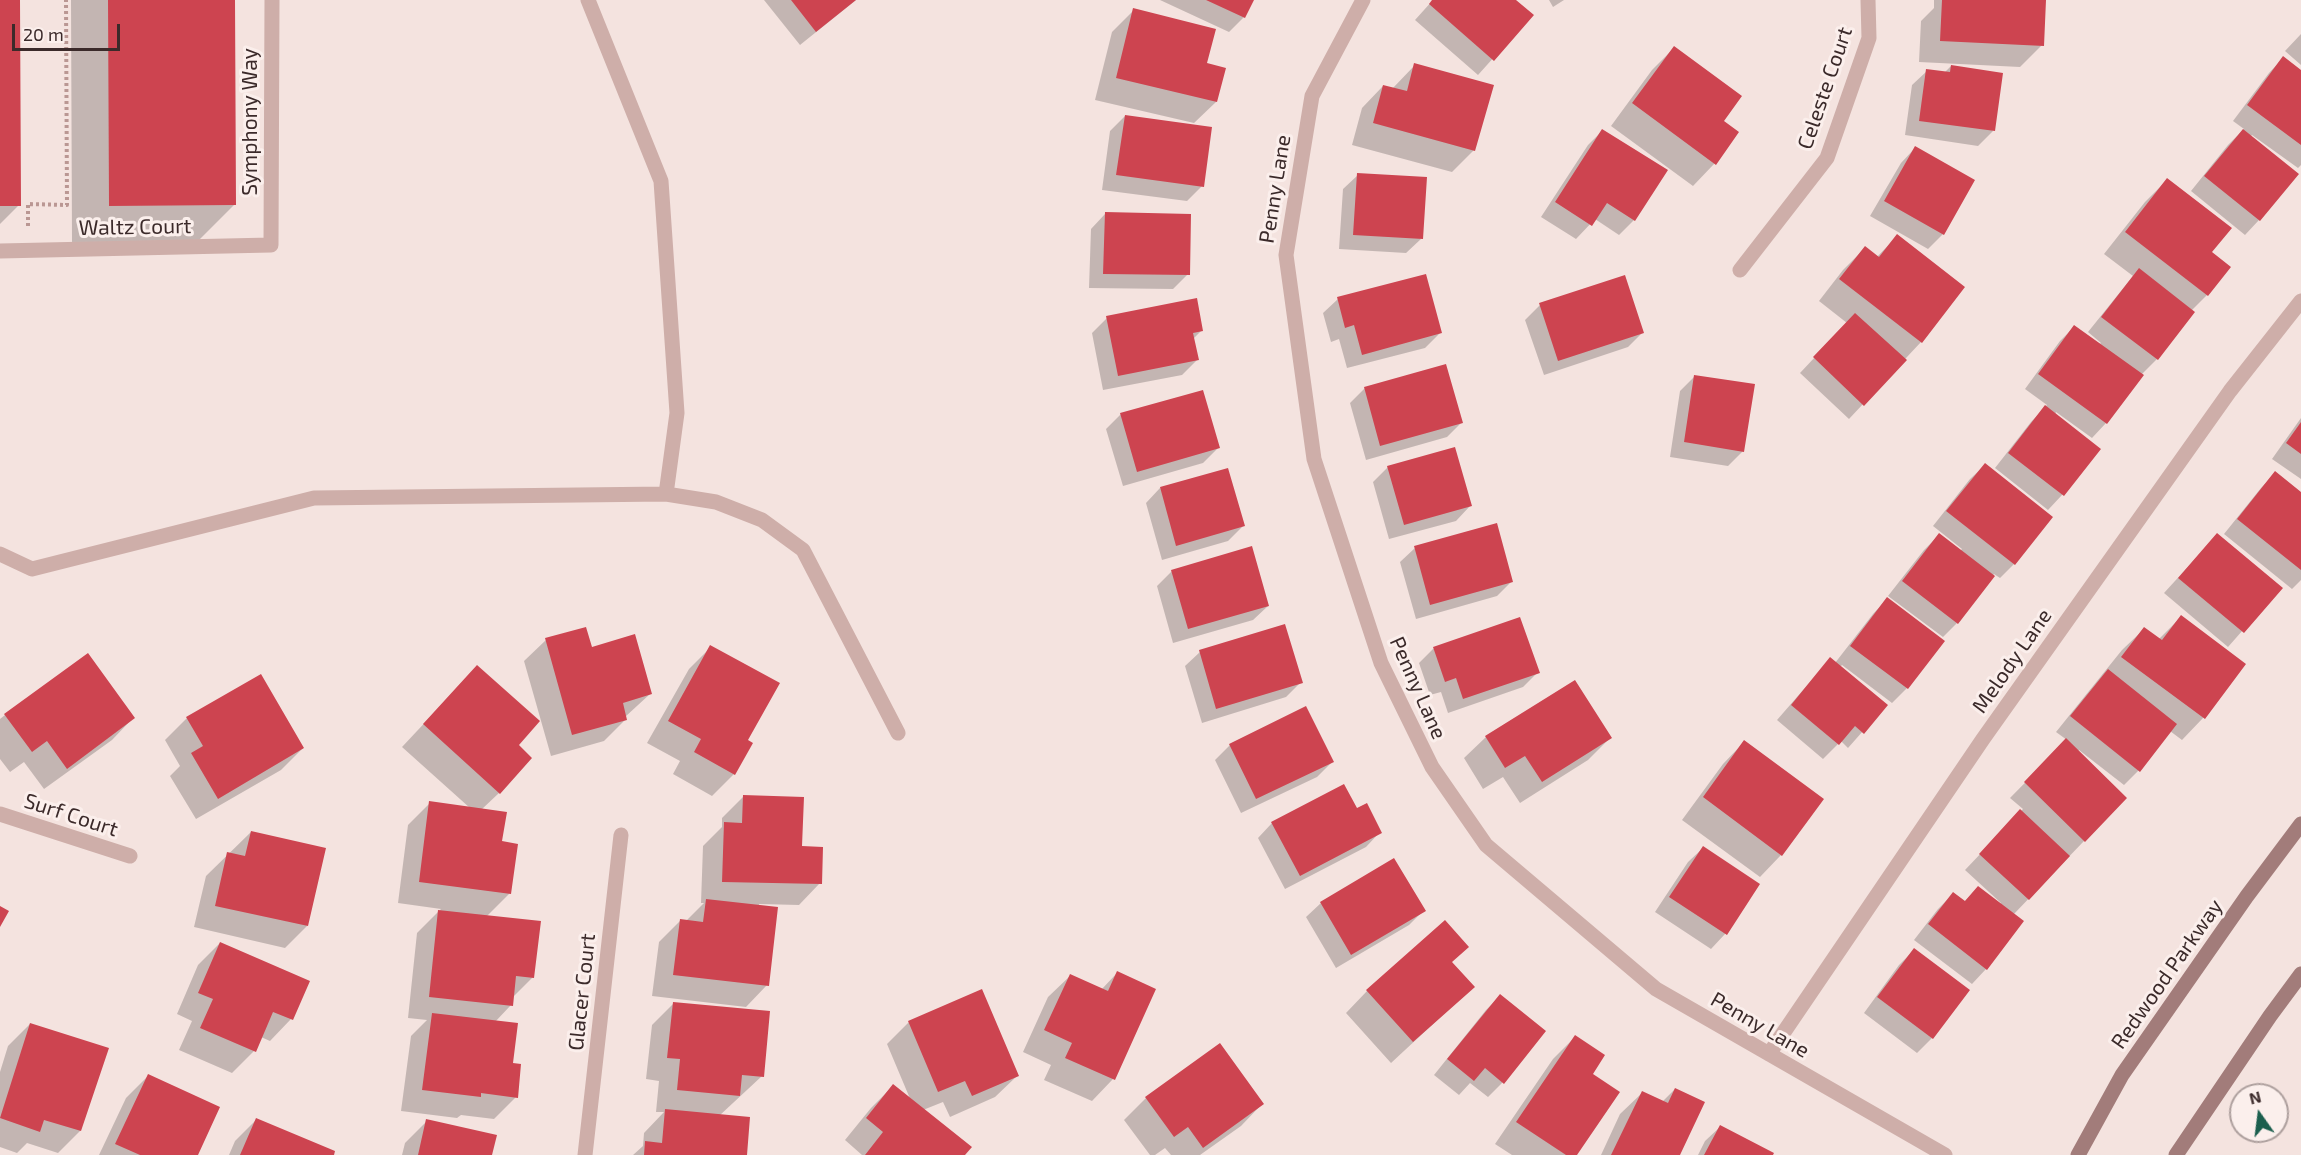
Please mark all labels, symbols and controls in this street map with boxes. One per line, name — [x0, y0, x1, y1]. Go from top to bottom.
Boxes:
scale bar — [15, 12, 123, 50]
text: 20 m — [23, 23, 64, 45]
street label: Celeste Court — [1792, 24, 1858, 152]
street label: Symphony Way — [237, 48, 263, 196]
street label: Penny Lane — [1254, 133, 1296, 245]
street label: Waltz Court — [78, 213, 192, 241]
street label: Melody Lane — [1967, 604, 2057, 718]
street label: Penny Lane — [1384, 633, 1452, 743]
street label: Surf Court — [21, 788, 121, 842]
street label: Redwood Parkway — [2106, 894, 2228, 1054]
street label: Glacer Court — [563, 932, 601, 1052]
street label: Penny Lane — [1706, 987, 1814, 1063]
north arrow — [2229, 1083, 2289, 1143]
text: N — [2247, 1086, 2263, 1108]

